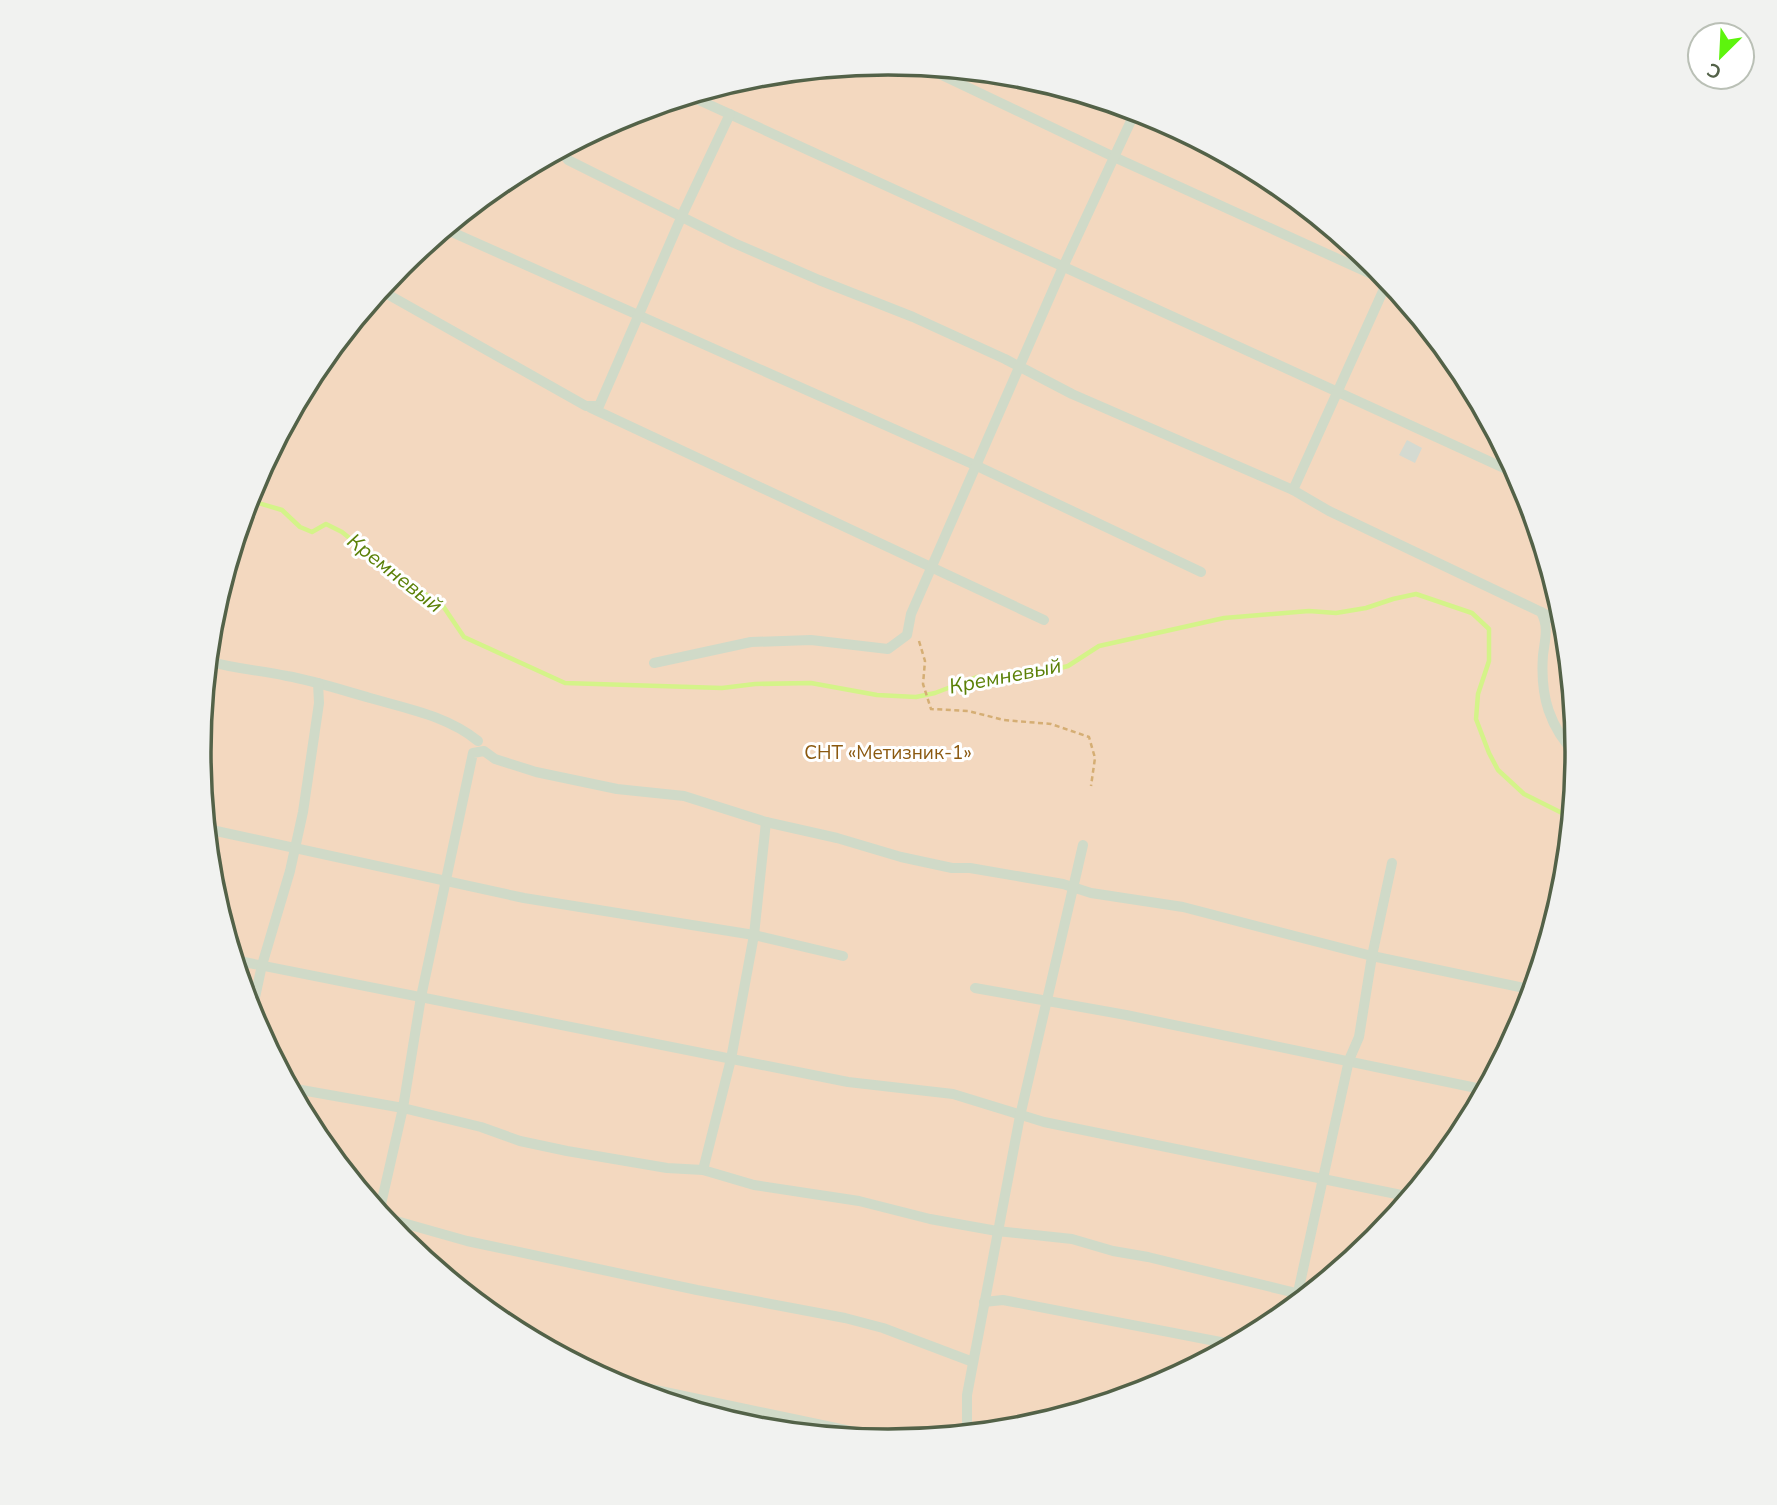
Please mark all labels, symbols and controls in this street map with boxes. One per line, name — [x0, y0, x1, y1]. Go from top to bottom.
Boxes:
north arrow — [1686, 21, 1756, 91]
text: С — [1703, 56, 1726, 85]
water label: Кремневый — [341, 527, 449, 619]
water label: Кремневый — [946, 651, 1064, 701]
park label: СНТ «Метизник-1» — [804, 740, 972, 766]

